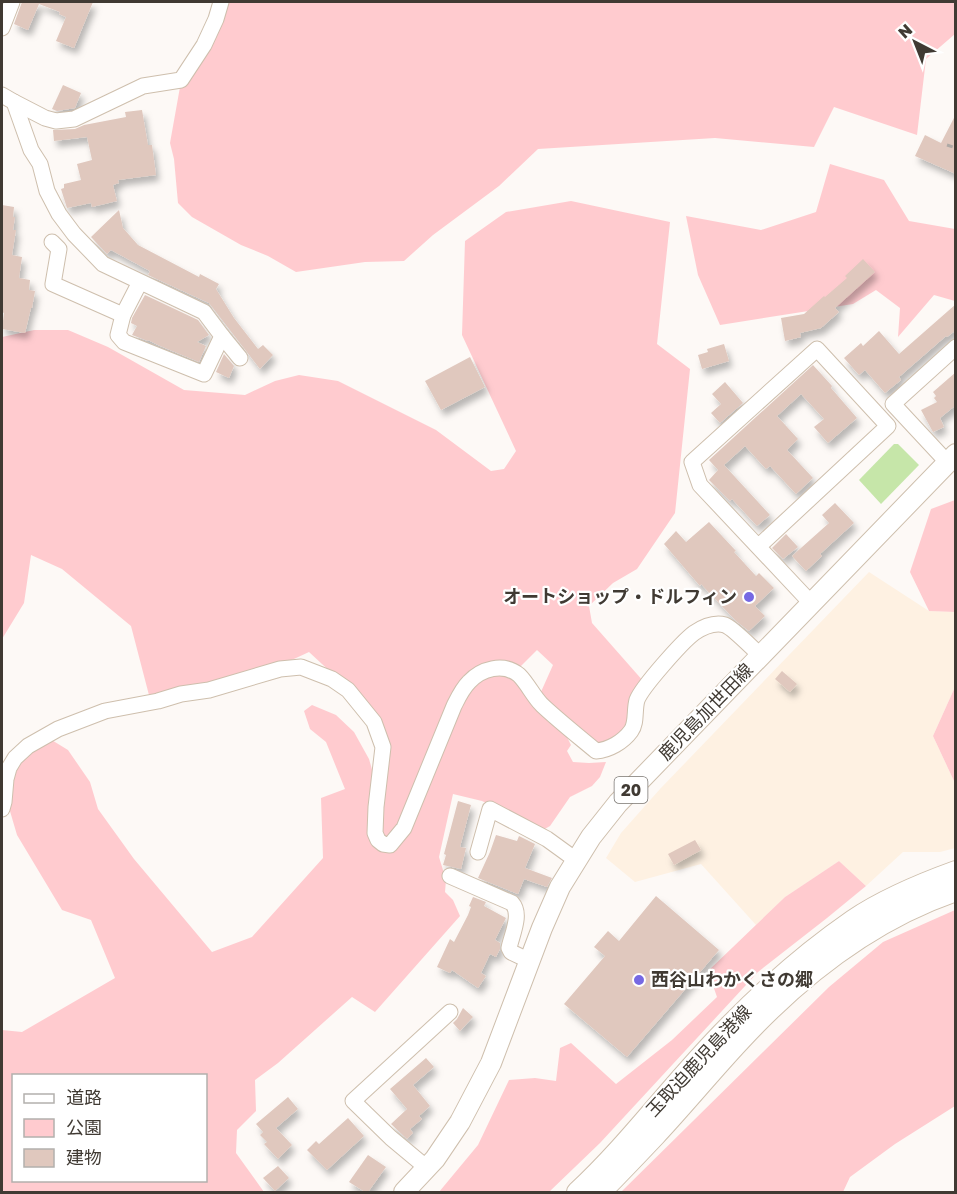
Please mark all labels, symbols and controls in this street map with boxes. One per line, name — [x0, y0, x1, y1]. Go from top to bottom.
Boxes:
north arrow — [885, 12, 945, 72]
text: N — [894, 19, 916, 42]
place label: オートショップ・ドルフィン — [503, 585, 737, 607]
marker: オートショップ・ドルフィン — [742, 590, 756, 604]
street label: 鹿児島加世田線 — [654, 658, 757, 764]
road number: 20 — [614, 777, 648, 803]
place label: 西谷山わかくさの郷 — [651, 968, 813, 990]
marker: 西谷山わかくさの郷 — [632, 973, 646, 987]
street label: 玉取迫鹿児島港線 — [641, 1000, 755, 1120]
legend — [12, 1074, 207, 1182]
text: 道路 — [66, 1086, 102, 1108]
text: 公園 — [66, 1116, 102, 1138]
text: 建物 — [66, 1146, 102, 1168]

